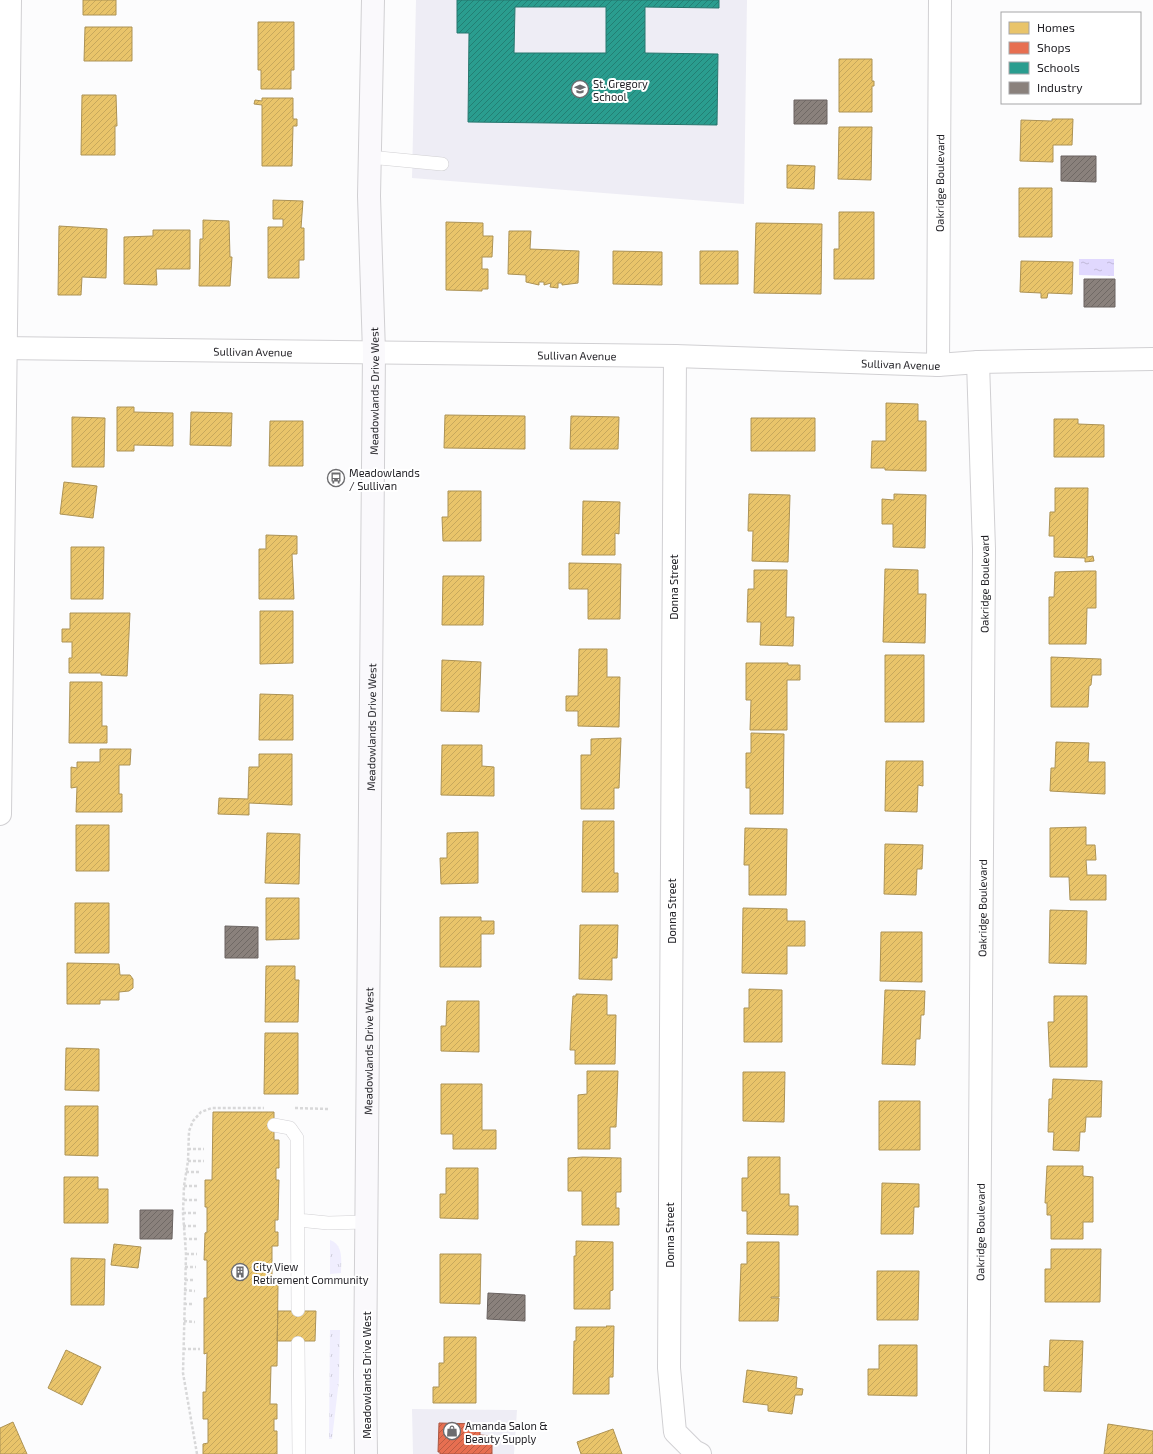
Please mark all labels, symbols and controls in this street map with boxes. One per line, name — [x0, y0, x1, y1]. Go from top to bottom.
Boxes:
legend — [1001, 12, 1141, 104]
text: Homes — [1037, 20, 1075, 34]
text: Shops — [1037, 40, 1071, 54]
text: Schools — [1037, 60, 1080, 74]
place label: St. Gregory School — [593, 77, 648, 103]
school or university icon: St. Gregory School — [570, 79, 590, 99]
text: Industry — [1037, 80, 1083, 94]
street label: Oakridge Boulevard — [932, 134, 946, 232]
street label: Meadowlands Drive West — [367, 327, 381, 455]
street label: Sullivan Avenue — [213, 344, 293, 358]
street label: Sullivan Avenue — [537, 348, 617, 362]
street label: Sullivan Avenue — [861, 356, 941, 372]
place label: Meadowlands / Sullivan — [349, 466, 420, 492]
bus stop icon: Meadowlands / Sullivan — [326, 468, 346, 488]
street label: Oakridge Boulevard — [977, 535, 991, 633]
street label: Donna Street — [667, 554, 680, 620]
street label: Meadowlands Drive West — [364, 663, 378, 791]
street label: Oakridge Boulevard — [975, 859, 988, 957]
street label: Donna Street — [665, 878, 678, 944]
street label: Meadowlands Drive West — [361, 987, 375, 1115]
street label: Oakridge Boulevard — [973, 1183, 986, 1281]
street label: Donna Street — [663, 1202, 676, 1268]
place label: City View Retirement Community — [253, 1260, 369, 1286]
building icon: City View Retirement Community — [230, 1262, 250, 1282]
street label: Meadowlands Drive West — [360, 1311, 373, 1439]
place label: Amanda Salon & Beauty Supply — [465, 1419, 548, 1445]
shop icon: Amanda Salon & Beauty Supply — [442, 1421, 462, 1441]

